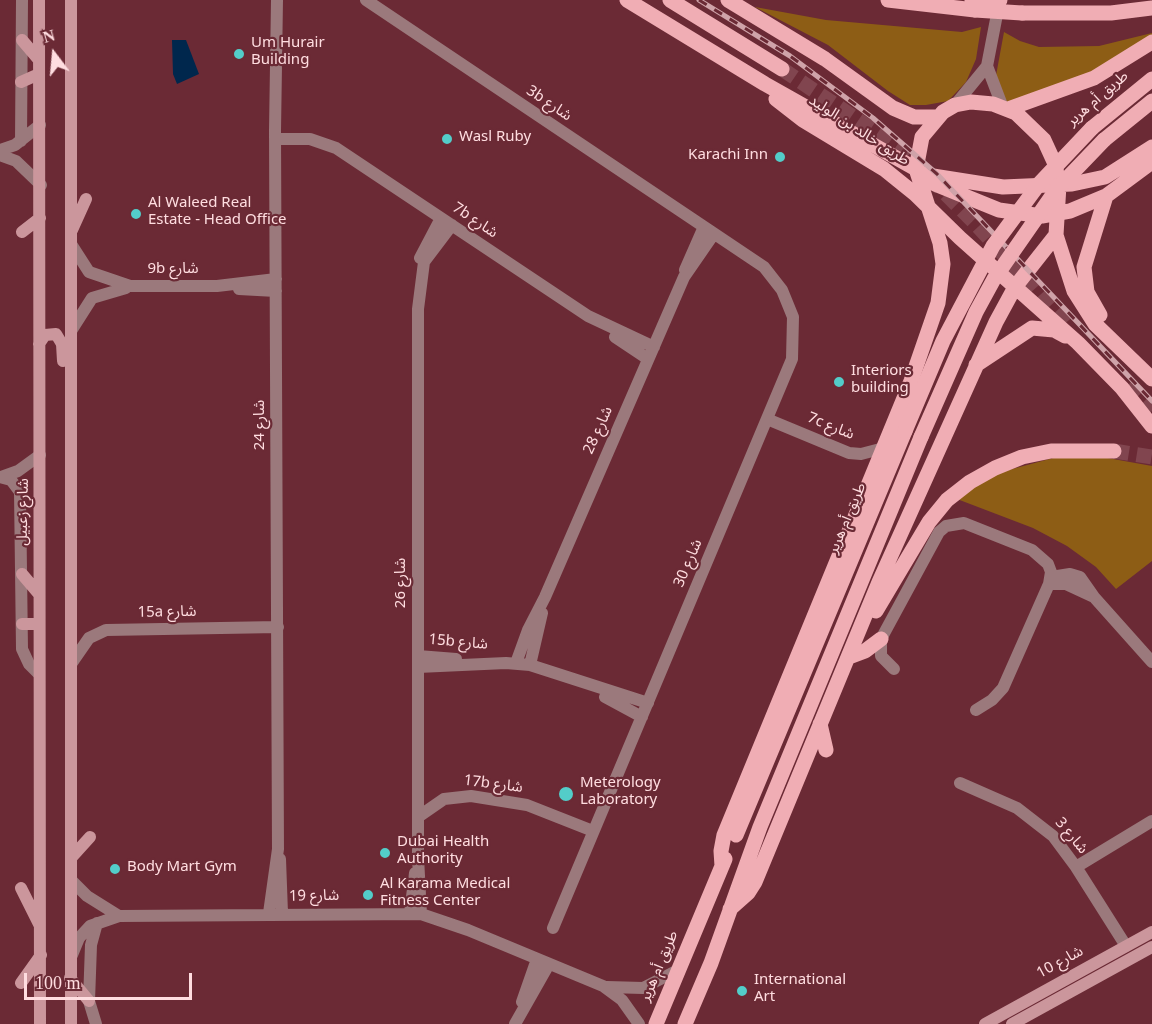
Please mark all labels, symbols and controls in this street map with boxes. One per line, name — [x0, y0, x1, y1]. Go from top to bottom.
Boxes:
north arrow — [24, 24, 84, 84]
text: N — [41, 26, 57, 46]
place label: Um Hurair Building — [251, 36, 325, 71]
marker: Um Hurair Building — [232, 47, 246, 61]
street label: طريق أم هرير — [1065, 68, 1133, 132]
street label: 3b شارع — [522, 83, 574, 127]
street label: طريق خالد بن الوليد — [804, 93, 912, 171]
place label: Wasl Ruby — [459, 130, 531, 148]
marker: Wasl Ruby — [440, 132, 454, 146]
place label: Karachi Inn — [688, 148, 768, 166]
marker: Karachi Inn — [773, 150, 787, 164]
place label: Al Waleed Real Estate - Head Office — [148, 196, 287, 231]
street label: 7b شارع — [448, 200, 500, 244]
marker: Al Waleed Real Estate - Head Office — [129, 207, 143, 221]
street label: 9b شارع — [148, 262, 198, 280]
place label: Interiors building — [851, 364, 912, 399]
marker: Interiors building — [832, 375, 846, 389]
street label: شارع 24 — [253, 400, 271, 450]
street label: شارع 28 — [582, 404, 618, 458]
street label: 7c شارع — [804, 410, 856, 446]
street label: شارع زعبيل — [15, 478, 35, 546]
street label: طريق أم هرير — [826, 481, 872, 557]
street label: شارع 30 — [672, 537, 708, 591]
street label: شارع 26 — [394, 558, 412, 608]
street label: 15a شارع — [137, 604, 197, 624]
street label: 15b شارع — [428, 632, 488, 656]
street label: 17b شارع — [462, 773, 524, 799]
place label: Meterology Laboratory — [580, 776, 661, 811]
marker: Meterology Laboratory — [557, 785, 575, 803]
street label: شارع 3 — [1050, 815, 1090, 859]
place label: Dubai Health Authority — [397, 835, 489, 870]
marker: Dubai Health Authority — [378, 846, 392, 860]
place label: Body Mart Gym — [127, 860, 237, 878]
marker: Body Mart Gym — [108, 862, 122, 876]
place label: Al Karama Medical Fitness Center — [380, 877, 510, 912]
marker: Al Karama Medical Fitness Center — [361, 888, 375, 902]
street label: شارع 19 — [289, 889, 339, 907]
street label: طريق أم هرير — [638, 929, 684, 1005]
street label: شارع 10 — [1035, 944, 1087, 984]
scale bar — [27, 961, 195, 999]
text: 100 m — [35, 973, 81, 993]
place label: International Art — [754, 973, 846, 1008]
marker: International Art — [735, 984, 749, 998]

